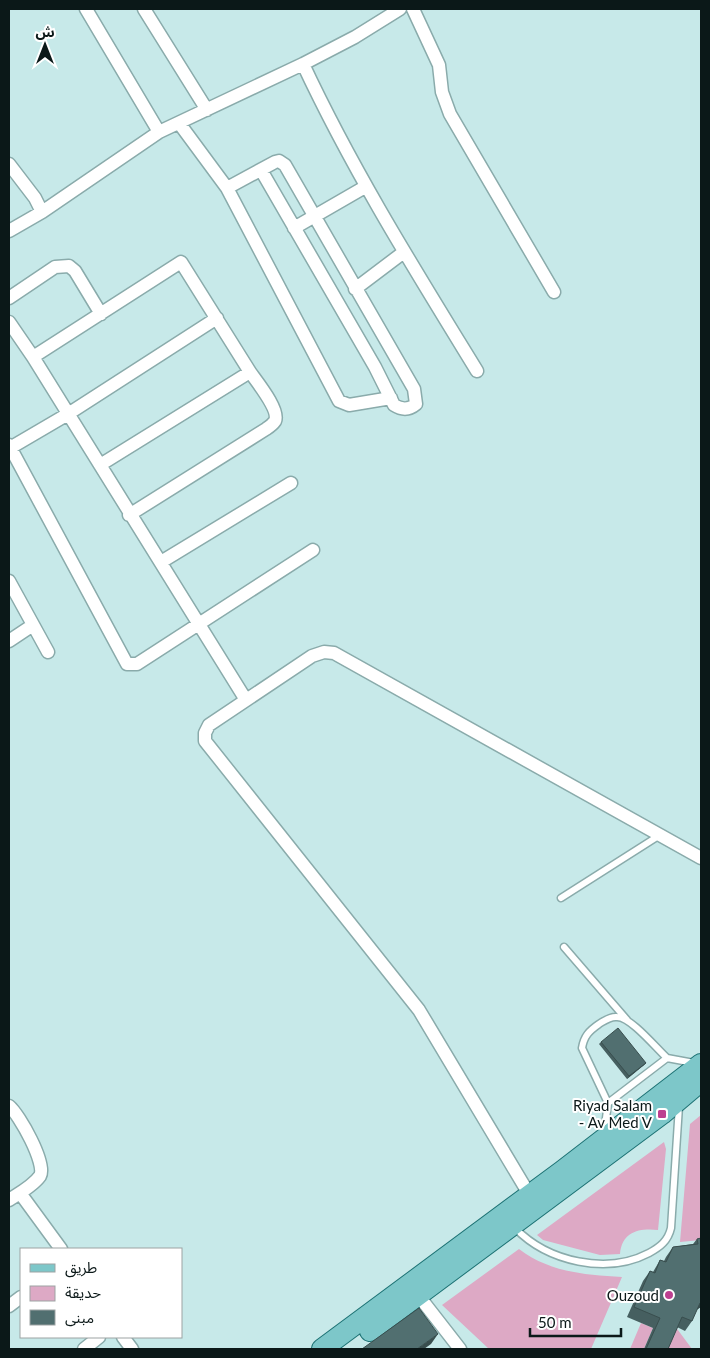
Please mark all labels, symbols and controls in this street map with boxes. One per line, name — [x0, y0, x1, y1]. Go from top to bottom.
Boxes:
north arrow — [20, 20, 70, 70]
text: ش — [35, 23, 55, 40]
place label: Riyad Salam - Av Med V — [573, 1096, 653, 1131]
marker: Riyad Salam - Av Med V — [656, 1108, 668, 1120]
legend — [20, 1248, 182, 1338]
text: طريق — [65, 1258, 97, 1278]
text: حديقة — [65, 1283, 101, 1301]
place label: Ouzoud — [607, 1286, 659, 1304]
marker: Ouzoud — [663, 1289, 675, 1301]
scale bar — [530, 1306, 621, 1338]
text: مبنى — [65, 1308, 94, 1327]
text: 50 m — [538, 1313, 572, 1331]

